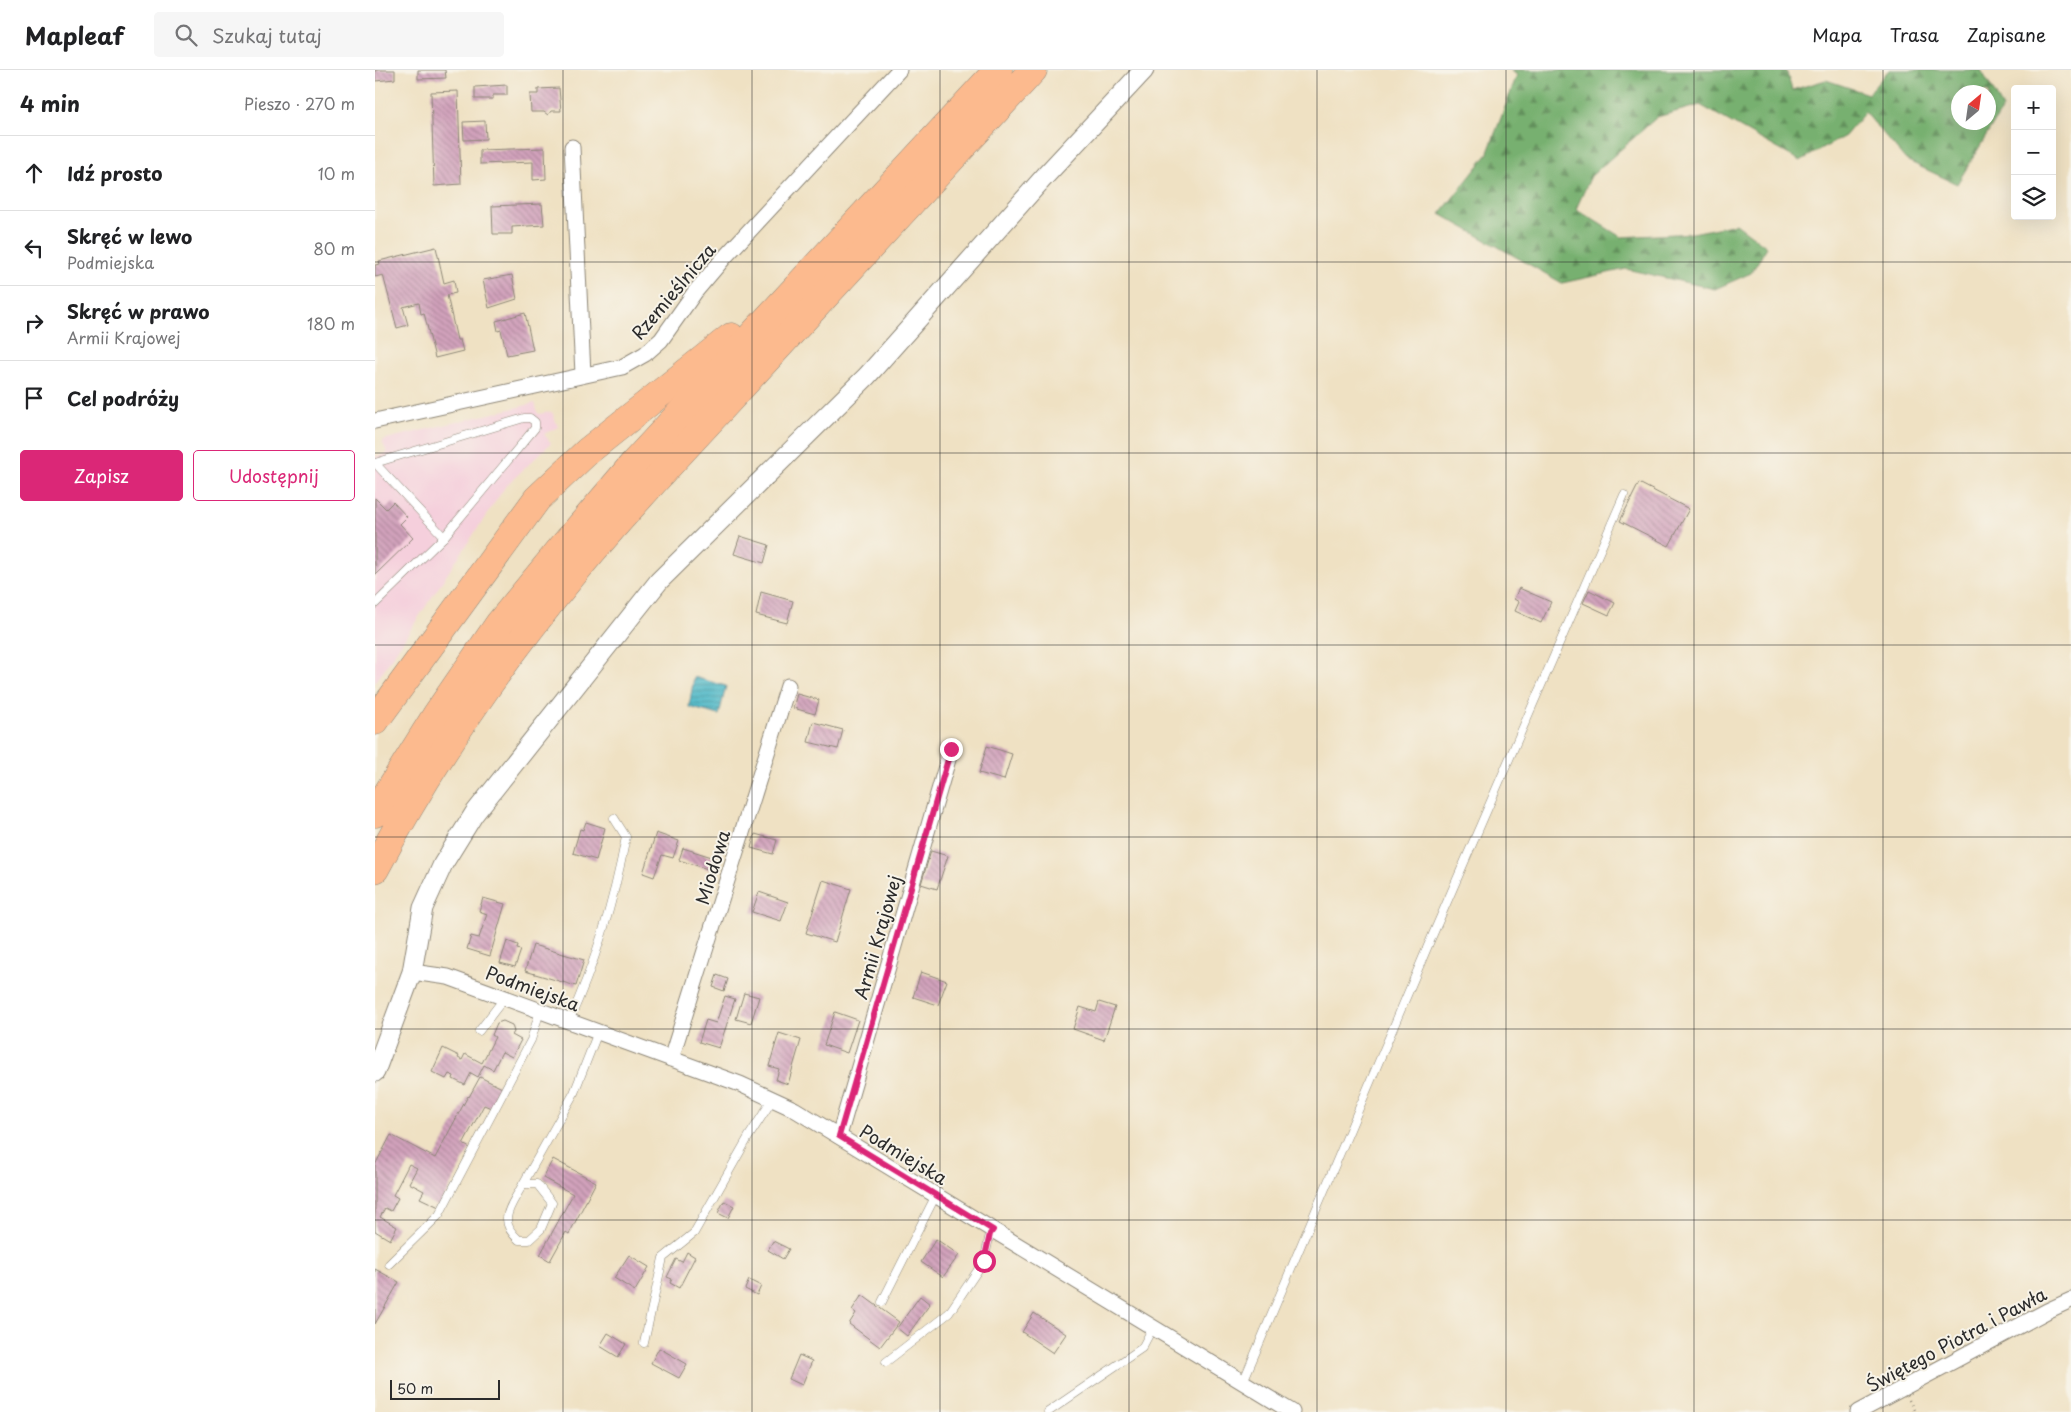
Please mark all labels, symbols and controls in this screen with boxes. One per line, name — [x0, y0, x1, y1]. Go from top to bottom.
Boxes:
search box — [154, 12, 504, 57]
text: Mapleaf — [25, 17, 124, 53]
icon: search — [172, 21, 200, 49]
text: Szukaj tutaj — [212, 21, 322, 49]
text: Mapa — [1812, 21, 1862, 48]
text: Trasa — [1890, 21, 1939, 48]
text: Zapisane — [1967, 21, 2046, 48]
north arrow — [1951, 85, 1996, 130]
map controls — [2011, 85, 2056, 220]
button: + — [2011, 85, 2056, 130]
text: 4 min — [20, 87, 80, 119]
text: Pieszo · 270 m — [244, 91, 355, 115]
button: − — [2011, 130, 2056, 175]
icon: ahead — [20, 159, 48, 187]
text: Idź prosto — [67, 159, 163, 187]
text: 10 m — [318, 161, 355, 185]
button: layers — [2011, 175, 2056, 220]
text: Skręć w lewo — [67, 222, 192, 250]
icon: left — [20, 234, 48, 262]
text: 80 m — [313, 236, 355, 260]
street label: Rzemieślnicza — [624, 236, 722, 345]
text: Podmiejska — [67, 250, 154, 274]
text: Skręć w prawo — [67, 297, 210, 325]
icon: right — [20, 309, 48, 337]
text: 180 m — [307, 311, 355, 335]
text: Armii Krajowej — [67, 325, 181, 349]
icon: arrive — [20, 384, 48, 412]
text: Cel podróży — [67, 384, 179, 412]
button: Zapisz — [20, 450, 183, 501]
button: Udostępnij — [193, 450, 355, 501]
route end — [940, 738, 963, 761]
street label: Miodowa — [688, 826, 736, 908]
street label: Armii Krajowej — [846, 872, 908, 1002]
street label: Podmiejska — [482, 959, 584, 1018]
street label: Podmiejska — [855, 1117, 954, 1191]
route start — [973, 1250, 996, 1273]
street label: Świętego Piotra i Pawła — [1861, 1280, 2052, 1398]
scale bar — [390, 1377, 500, 1400]
text: 50 m — [397, 1378, 433, 1399]

